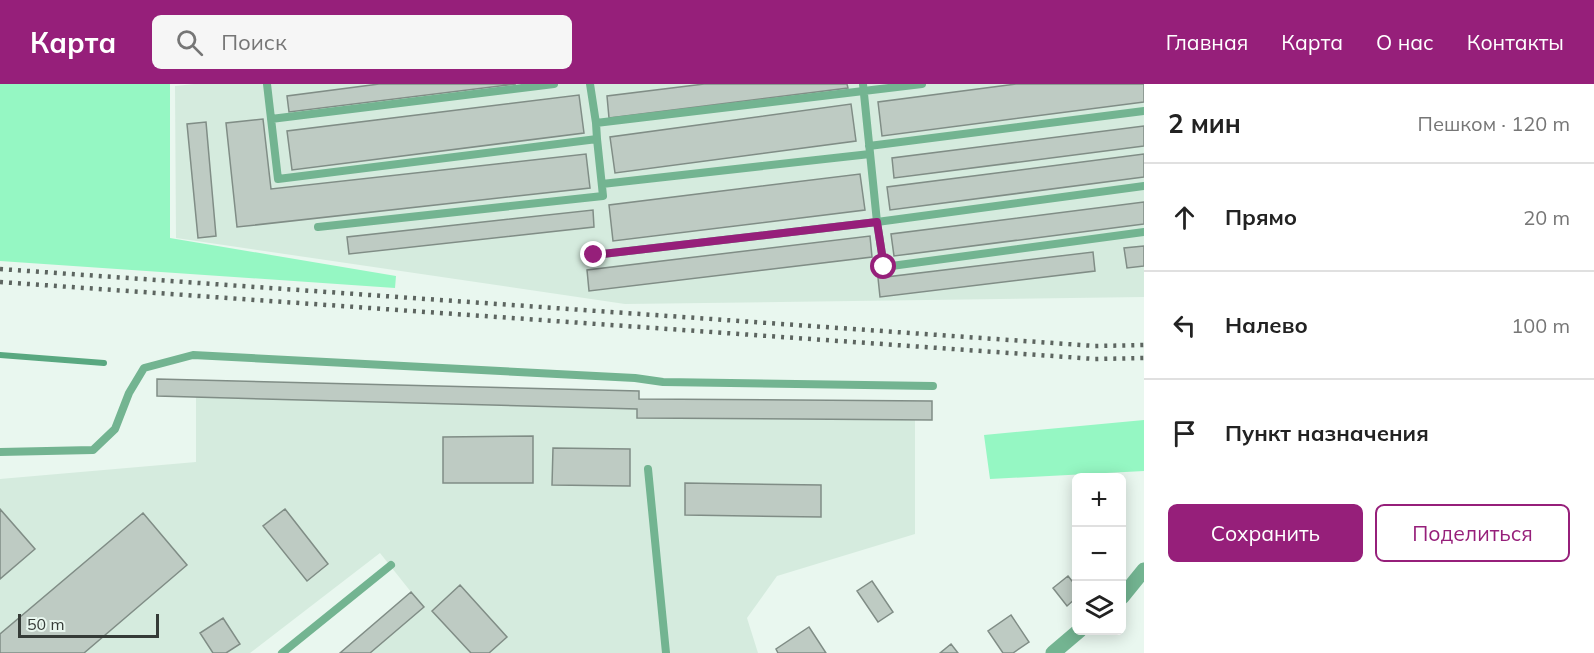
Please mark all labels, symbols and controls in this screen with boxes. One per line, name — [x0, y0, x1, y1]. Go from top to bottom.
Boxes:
search box — [152, 15, 572, 69]
text: Карта — [30, 25, 116, 60]
icon: search — [173, 26, 206, 59]
text: Поиск — [221, 28, 287, 56]
text: Главная — [1166, 29, 1248, 55]
text: Карта — [1281, 29, 1343, 55]
text: О нас — [1376, 29, 1434, 55]
text: Контакты — [1467, 29, 1564, 55]
text: 2 мин — [1168, 107, 1241, 140]
text: Пешком · 120 m — [1418, 111, 1570, 136]
icon: ahead — [1168, 201, 1201, 234]
text: Прямо — [1225, 203, 1297, 231]
text: 20 m — [1523, 205, 1570, 230]
route end — [580, 241, 606, 267]
route start — [870, 253, 896, 279]
icon: left — [1168, 309, 1201, 342]
text: Налево — [1225, 311, 1308, 339]
text: 100 m — [1511, 313, 1570, 338]
icon: arrive — [1168, 417, 1201, 450]
text: Пункт назначения — [1225, 419, 1429, 447]
map controls — [1072, 473, 1126, 635]
button: + — [1072, 473, 1126, 527]
button: Сохранить — [1168, 504, 1363, 562]
button: Поделиться — [1375, 504, 1570, 562]
button: − — [1072, 527, 1126, 581]
button: layers — [1072, 581, 1126, 635]
scale bar — [18, 611, 159, 638]
text: 50 m — [27, 614, 64, 634]

